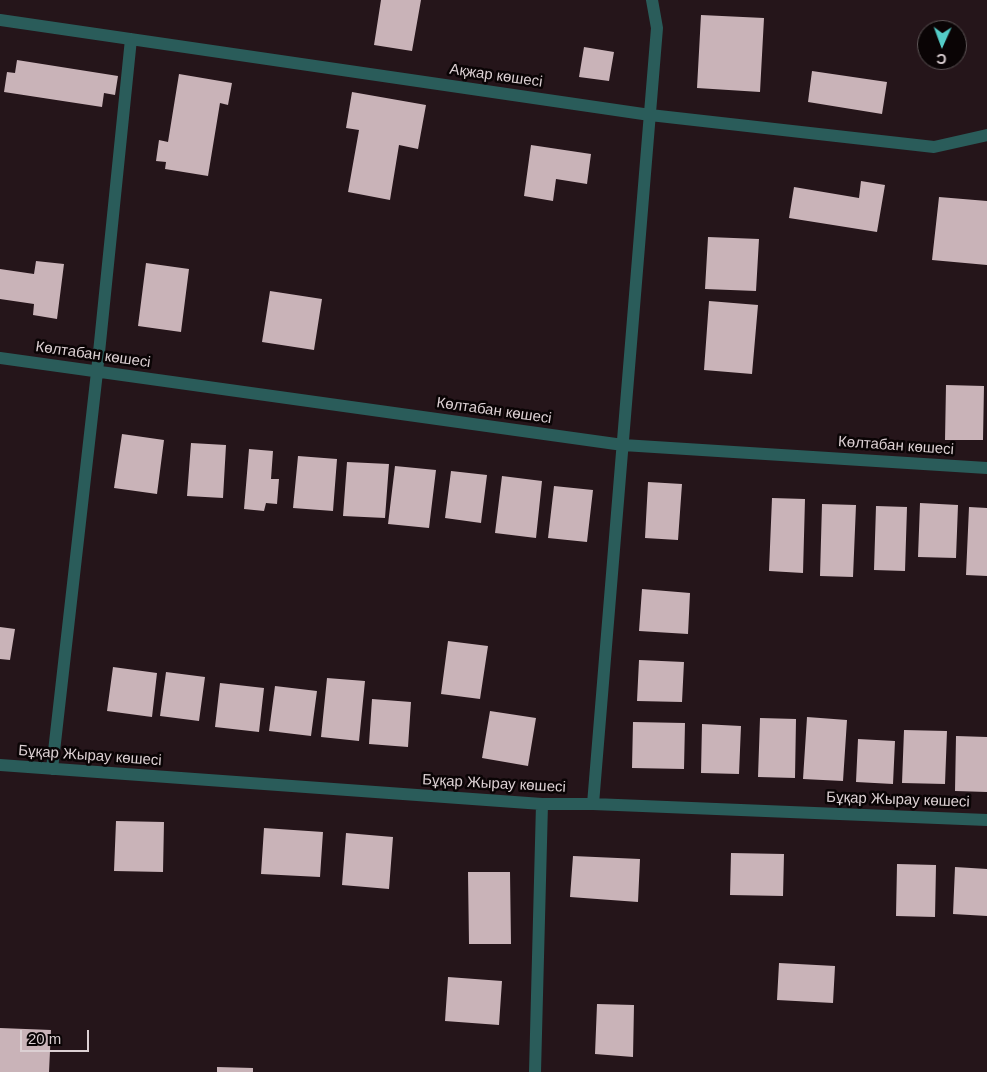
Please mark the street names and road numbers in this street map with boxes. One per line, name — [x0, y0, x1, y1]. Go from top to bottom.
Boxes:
street label: Ақжар көшесі — [448, 61, 544, 91]
street label: Көлтабан көшесі — [34, 338, 152, 372]
street label: Көлтабан көшесі — [435, 394, 553, 428]
street label: Көлтабан көшесі — [837, 433, 955, 459]
street label: Бұқар Жырау көшесі — [18, 742, 162, 770]
street label: Бұқар Жырау көшесі — [422, 771, 566, 797]
street label: Бұқар Жырау көшесі — [826, 788, 970, 812]

